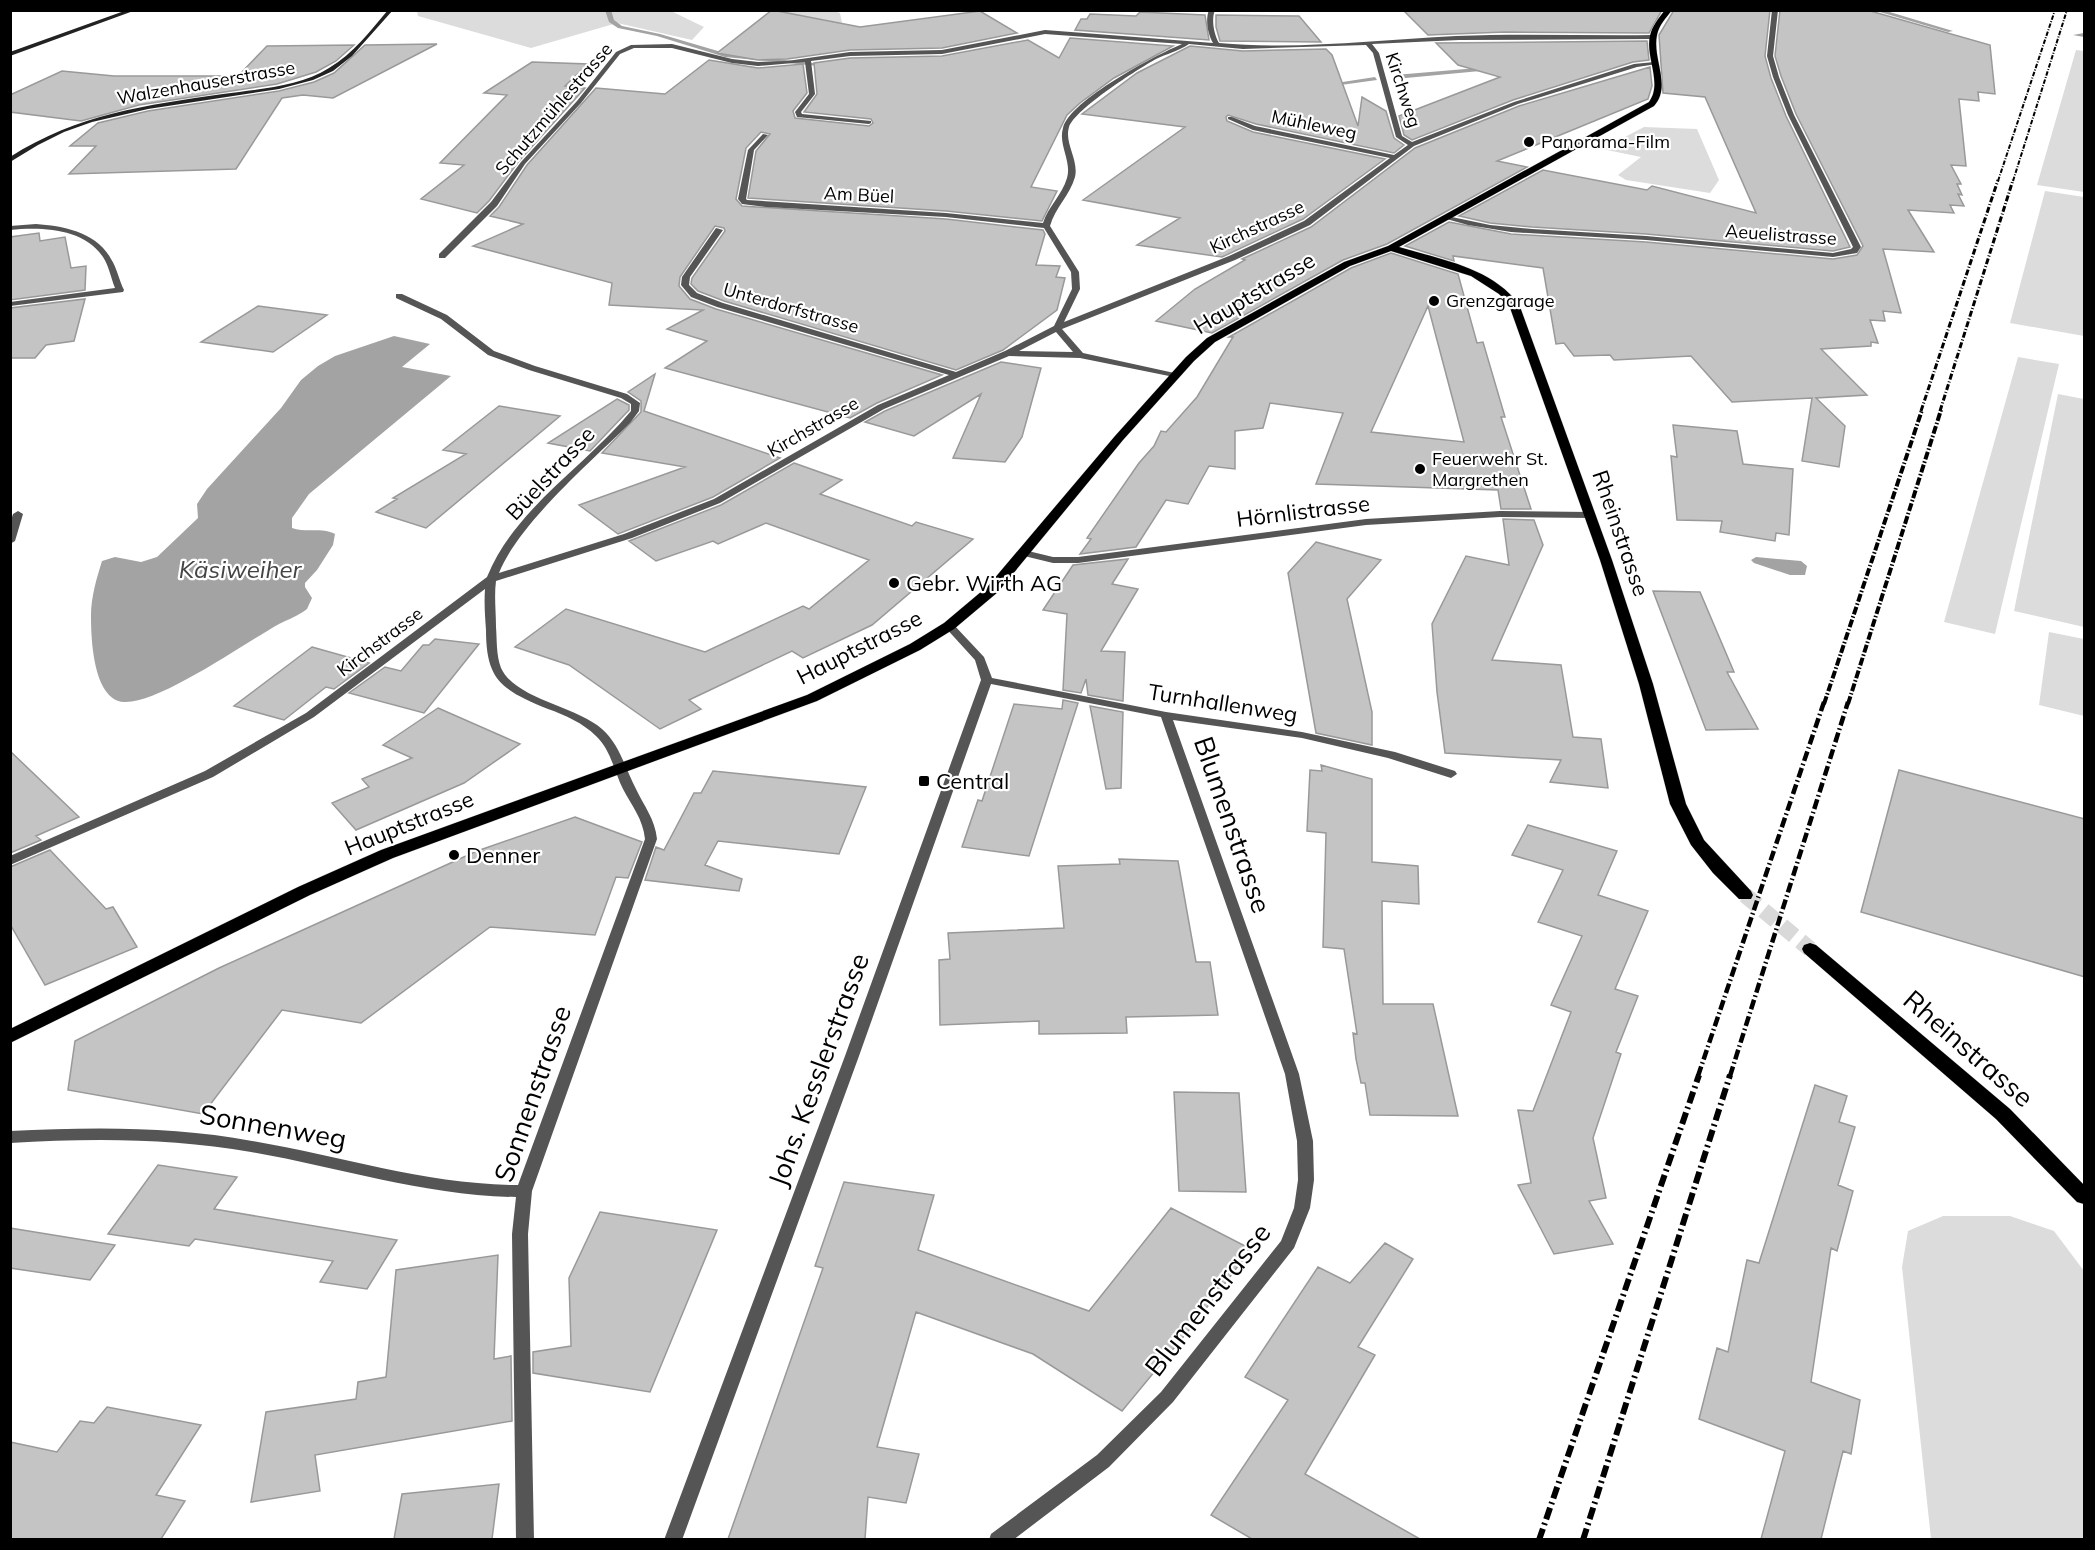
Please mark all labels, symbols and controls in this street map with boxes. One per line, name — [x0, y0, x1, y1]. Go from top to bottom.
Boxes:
street label: Schutzmühlestrasse — [490, 38, 617, 179]
street label: Kirchweg — [1381, 49, 1426, 130]
street label: Walzenhauserstrasse — [115, 56, 297, 110]
street label: Mühleweg — [1269, 104, 1359, 145]
place label: Panorama-Film — [1541, 130, 1670, 153]
marker: Panorama-Film — [1522, 135, 1536, 149]
street label: Am Büel — [823, 181, 895, 208]
street label: Kirchstrasse — [1206, 195, 1308, 258]
street label: Aeuelistrasse — [1725, 219, 1838, 250]
street label: Hauptstrasse — [1188, 246, 1320, 340]
street label: Unterdorfstrasse — [721, 277, 862, 338]
place label: Grenzgarage — [1446, 289, 1555, 312]
marker: Grenzgarage — [1427, 294, 1441, 308]
street label: Kirchstrasse — [763, 391, 862, 462]
street label: Büelstrasse — [499, 420, 601, 526]
place label: Feuerwehr St. Margrethen — [1432, 447, 1548, 491]
marker: Feuerwehr St. Margrethen — [1413, 462, 1427, 476]
street label: Rheinstrasse — [1586, 466, 1656, 600]
street label: Hörnlistrasse — [1235, 489, 1371, 533]
water label: Käsiweiher — [179, 554, 303, 584]
place label: Gebr. Wirth AG — [906, 569, 1062, 597]
marker: Gebr. Wirth AG — [887, 576, 901, 590]
street label: Kirchstrasse — [332, 602, 427, 681]
street label: Hauptstrasse — [792, 603, 926, 691]
street label: Turnhallenweg — [1146, 677, 1300, 729]
street label: Blumenstrasse — [1187, 732, 1279, 917]
place label: Central — [936, 767, 1009, 795]
marker: Central — [917, 774, 931, 788]
street label: Hauptstrasse — [340, 784, 478, 862]
place label: Denner — [466, 841, 540, 869]
marker: Denner — [447, 848, 461, 862]
street label: Johs. Kesslerstrasse — [760, 948, 876, 1191]
street label: Rheinstrasse — [1897, 982, 2041, 1114]
street label: Sonnenstrasse — [486, 1001, 578, 1186]
street label: Sonnenweg — [197, 1096, 349, 1156]
street label: Blumenstrasse — [1137, 1216, 1277, 1383]

